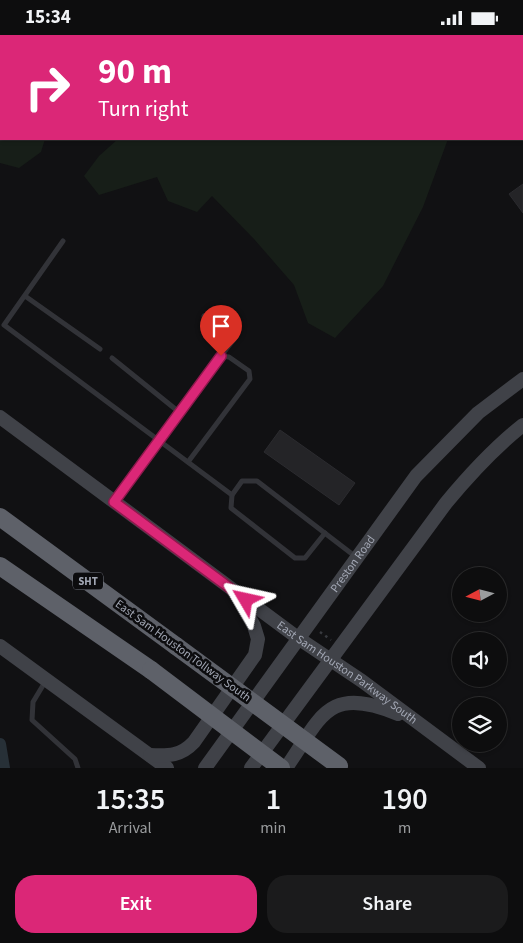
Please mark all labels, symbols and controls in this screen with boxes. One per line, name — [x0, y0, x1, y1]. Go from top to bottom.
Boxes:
text: 15:34 — [25, 4, 71, 31]
text: 90 m — [98, 47, 172, 97]
icon: right — [15, 55, 80, 120]
text: Turn right — [98, 93, 188, 125]
pin — [200, 305, 242, 356]
icon: arrive — [207, 312, 235, 340]
street label: Preston Road — [326, 532, 379, 596]
north arrow — [452, 567, 508, 623]
map controls — [452, 567, 507, 752]
road number: SHT — [73, 573, 103, 589]
position arrow — [219, 573, 271, 625]
street label: East Sam Houston Tollway South — [112, 596, 254, 706]
street label: East Sam Houston Parkway South — [273, 617, 421, 728]
button: sound — [452, 632, 507, 687]
button: layers — [452, 697, 507, 752]
text: 15:35 — [95, 778, 165, 821]
text: 1 — [266, 778, 281, 821]
text: 190 — [382, 778, 428, 821]
text: Arrival — [109, 817, 152, 839]
text: min — [260, 817, 286, 839]
text: m — [398, 817, 411, 839]
button: Exit — [15, 875, 257, 933]
button: Share — [267, 875, 508, 933]

